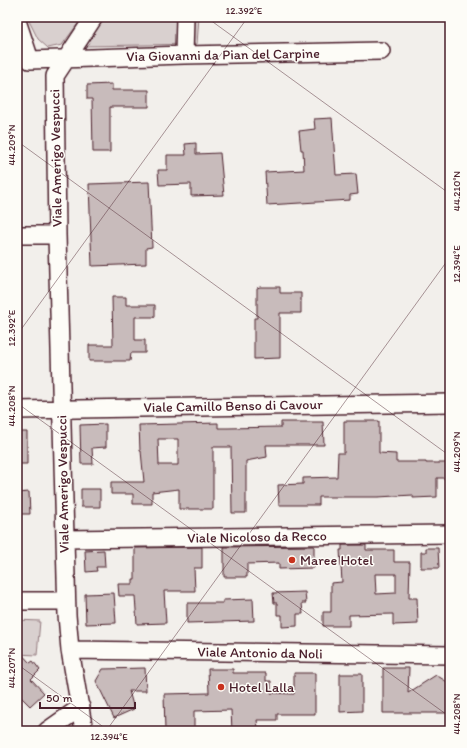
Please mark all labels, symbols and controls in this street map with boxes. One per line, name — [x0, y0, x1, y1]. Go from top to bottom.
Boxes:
text: 12.392°E — [226, 4, 263, 17]
street label: Via Giovanni da Pian del Carpine — [126, 45, 320, 65]
street label: Viale Amerigo Vespucci — [46, 89, 66, 227]
text: 44.209°N — [5, 124, 18, 165]
text: 44.210°N — [450, 171, 463, 211]
text: 12.394°E — [450, 245, 463, 283]
text: 12.392°E — [5, 309, 18, 346]
text: 44.208°N — [5, 385, 18, 427]
street label: Viale Camillo Benso di Cavour — [143, 396, 323, 416]
street label: Viale Amerigo Vespucci — [53, 415, 73, 553]
text: 44.209°N — [450, 431, 463, 472]
street label: Viale Nicoloso da Recco — [187, 527, 327, 547]
place label: Maree Hotel — [300, 552, 373, 569]
marker: Maree Hotel — [287, 555, 297, 565]
street label: Viale Antonio da Noli — [197, 643, 323, 663]
text: 44.207°N — [5, 647, 18, 688]
place label: Hotel Lalla — [229, 679, 295, 696]
marker: Hotel Lalla — [216, 682, 226, 692]
scale bar — [40, 684, 135, 710]
text: 50 m — [46, 691, 72, 705]
text: 44.208°N — [450, 693, 463, 735]
text: 12.394°E — [90, 730, 128, 743]

